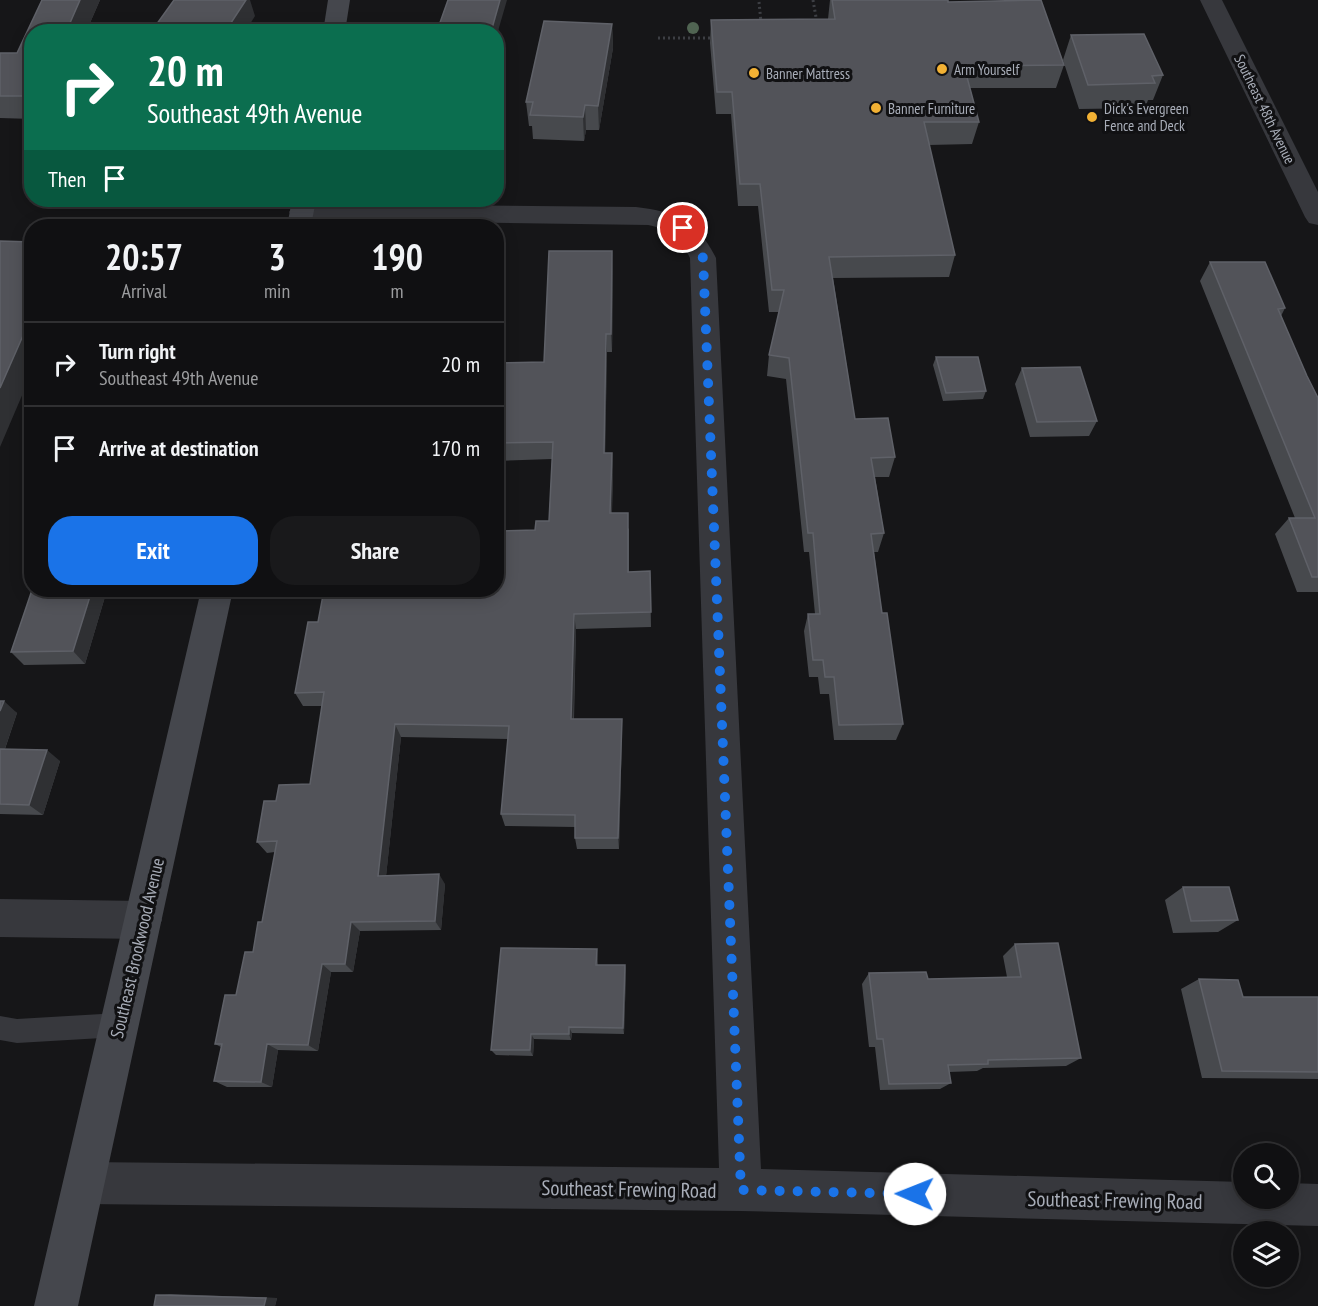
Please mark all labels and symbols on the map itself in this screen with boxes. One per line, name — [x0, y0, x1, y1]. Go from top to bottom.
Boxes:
street label: Southeast 48th Avenue — [1230, 51, 1300, 167]
place label: Arm Yourself — [954, 60, 1020, 79]
marker: Arm Yourself — [935, 62, 949, 76]
place label: Banner Mattress — [766, 64, 850, 83]
marker: Banner Mattress — [747, 66, 761, 80]
place label: Banner Furniture — [888, 99, 975, 118]
place label: Dick's Evergreen Fence and Deck — [1104, 99, 1188, 135]
marker: Banner Furniture — [869, 101, 883, 115]
marker: Dick's Evergreen Fence and Deck — [1085, 110, 1099, 124]
pin — [657, 202, 708, 253]
street label: Southeast Brookwood Avenue — [105, 856, 169, 1040]
position arrow — [883, 1162, 947, 1226]
street label: Southeast Frewing Road — [541, 1174, 717, 1204]
street label: Southeast Frewing Road — [1027, 1185, 1203, 1215]

